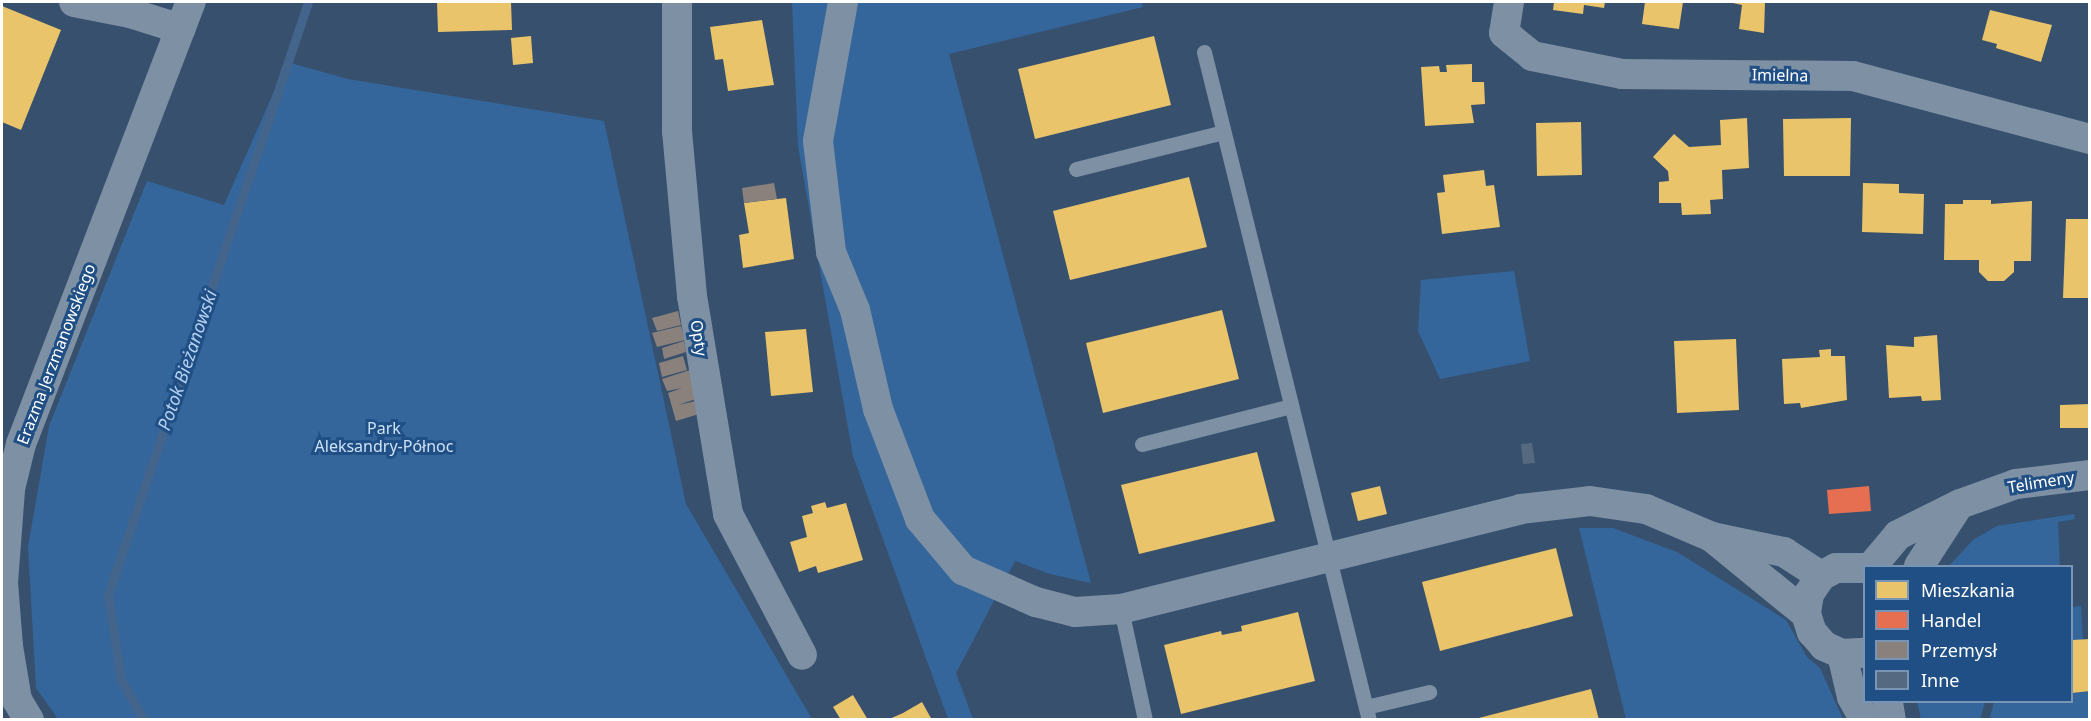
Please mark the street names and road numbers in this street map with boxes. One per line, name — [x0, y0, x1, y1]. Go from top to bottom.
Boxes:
street label: Imielna — [1752, 65, 1808, 85]
street label: Erazma Jerzmanowskiego — [13, 261, 99, 447]
street label: Opty — [687, 319, 711, 357]
street label: Telimeny — [2006, 467, 2076, 497]

